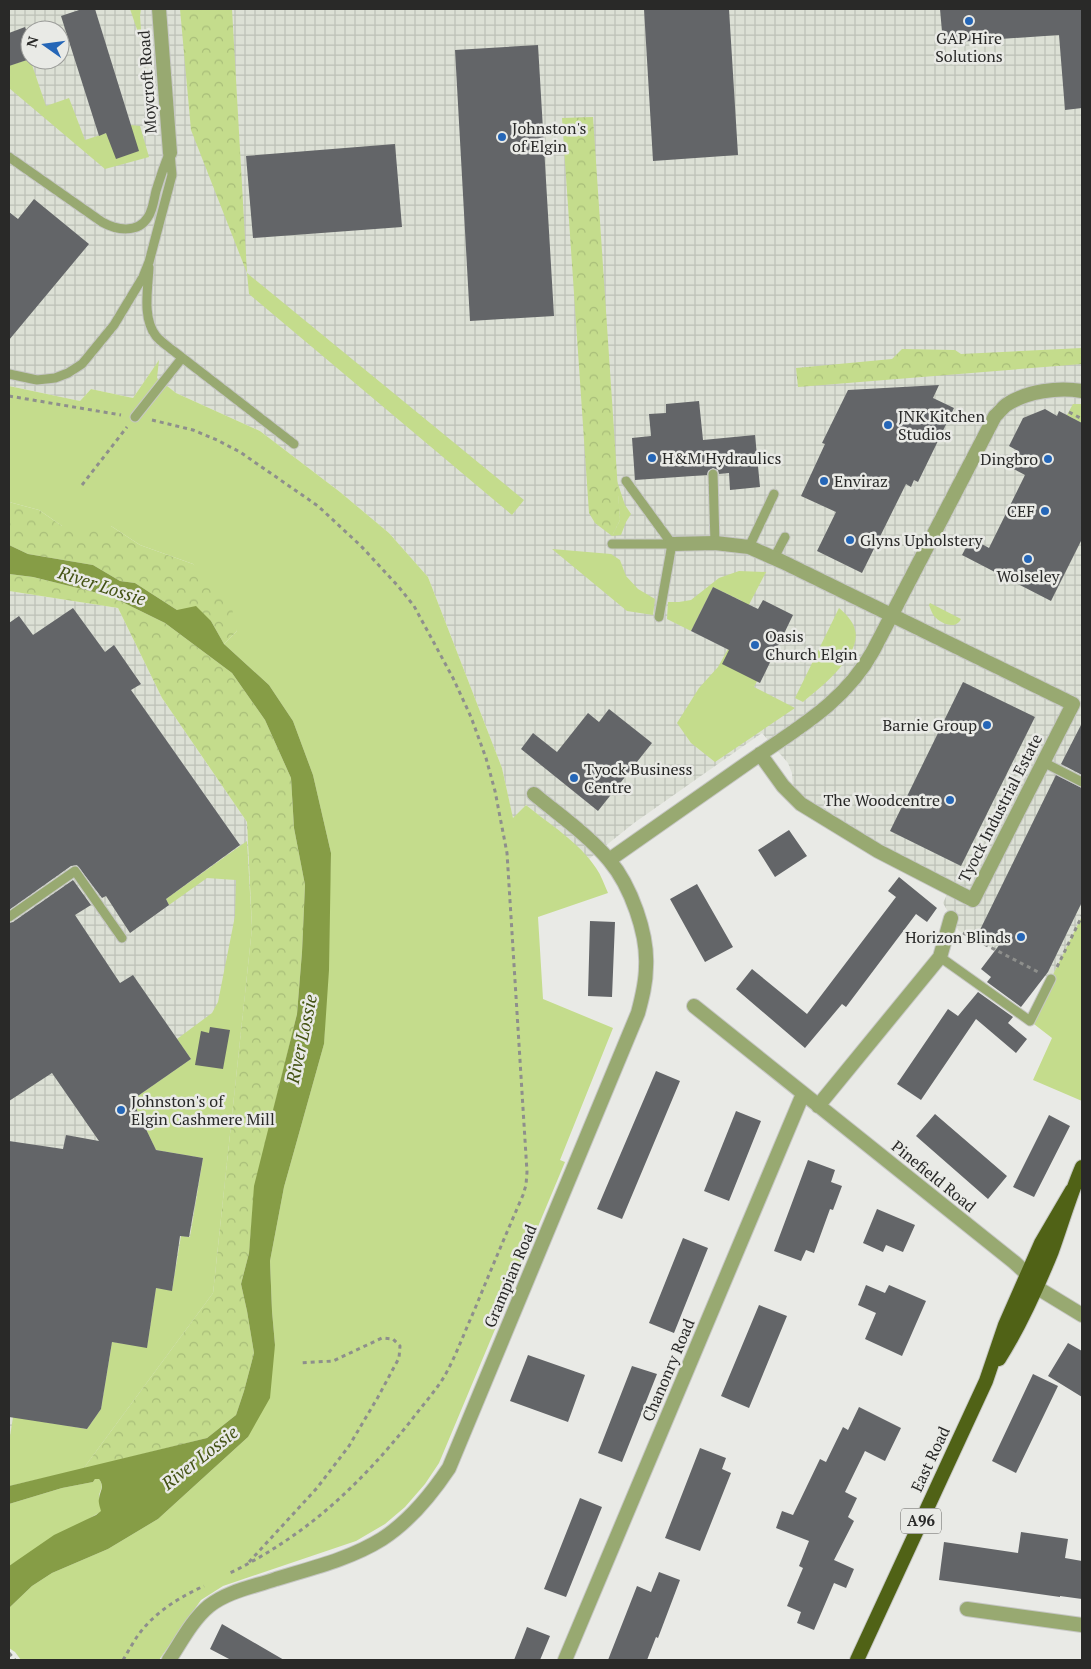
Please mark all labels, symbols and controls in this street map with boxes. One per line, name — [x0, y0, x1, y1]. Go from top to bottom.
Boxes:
marker: GAP Hire Solutions — [963, 15, 975, 27]
north arrow — [20, 20, 70, 70]
place label: GAP Hire Solutions — [935, 27, 1003, 67]
street label: Moycroft Road — [132, 30, 162, 134]
text: N — [21, 34, 42, 49]
place label: Johnston's of Elgin — [512, 117, 587, 157]
marker: Johnston's of Elgin — [496, 131, 508, 143]
place label: JNK Kitchen Studios — [898, 405, 985, 445]
marker: JNK Kitchen Studios — [882, 419, 894, 431]
place label: H&M Hydraulics — [662, 447, 781, 469]
place label: Dingbro — [980, 448, 1038, 470]
marker: H&M Hydraulics — [646, 452, 658, 464]
marker: Dingbro — [1042, 453, 1054, 465]
place label: Enviraz — [834, 470, 888, 492]
marker: Enviraz — [818, 475, 830, 487]
place label: CEF — [1007, 500, 1035, 522]
marker: CEF — [1039, 505, 1051, 517]
place label: Glyns Upholstery — [860, 529, 983, 551]
marker: Glyns Upholstery — [844, 534, 856, 546]
marker: Wolseley — [1022, 553, 1034, 565]
water label: River Lossie — [55, 559, 149, 610]
place label: Wolseley — [996, 565, 1061, 587]
place label: Oasis Church Elgin — [765, 625, 858, 665]
marker: Oasis Church Elgin — [749, 639, 761, 651]
place label: Barnie Group — [882, 714, 977, 736]
marker: Barnie Group — [981, 719, 993, 731]
street label: Tyock Industrial Estate — [953, 730, 1047, 886]
place label: Tyock Business Centre — [584, 758, 692, 798]
marker: Tyock Business Centre — [568, 772, 580, 784]
place label: The Woodcentre — [823, 789, 940, 811]
marker: The Woodcentre — [944, 794, 956, 806]
place label: Horizon Blinds — [905, 926, 1011, 948]
marker: Horizon Blinds — [1015, 931, 1027, 943]
water label: River Lossie — [280, 992, 322, 1087]
place label: Johnston's of Elgin Cashmere Mill — [131, 1090, 275, 1130]
marker: Johnston's of Elgin Cashmere Mill — [115, 1104, 127, 1116]
street label: Pinefield Road — [887, 1135, 981, 1217]
street label: Grampian Road — [478, 1221, 542, 1331]
street label: Chanonry Road — [636, 1315, 700, 1425]
water label: River Lossie — [155, 1420, 242, 1495]
street label: East Road — [905, 1423, 955, 1495]
road number: A96 — [901, 1508, 941, 1534]

